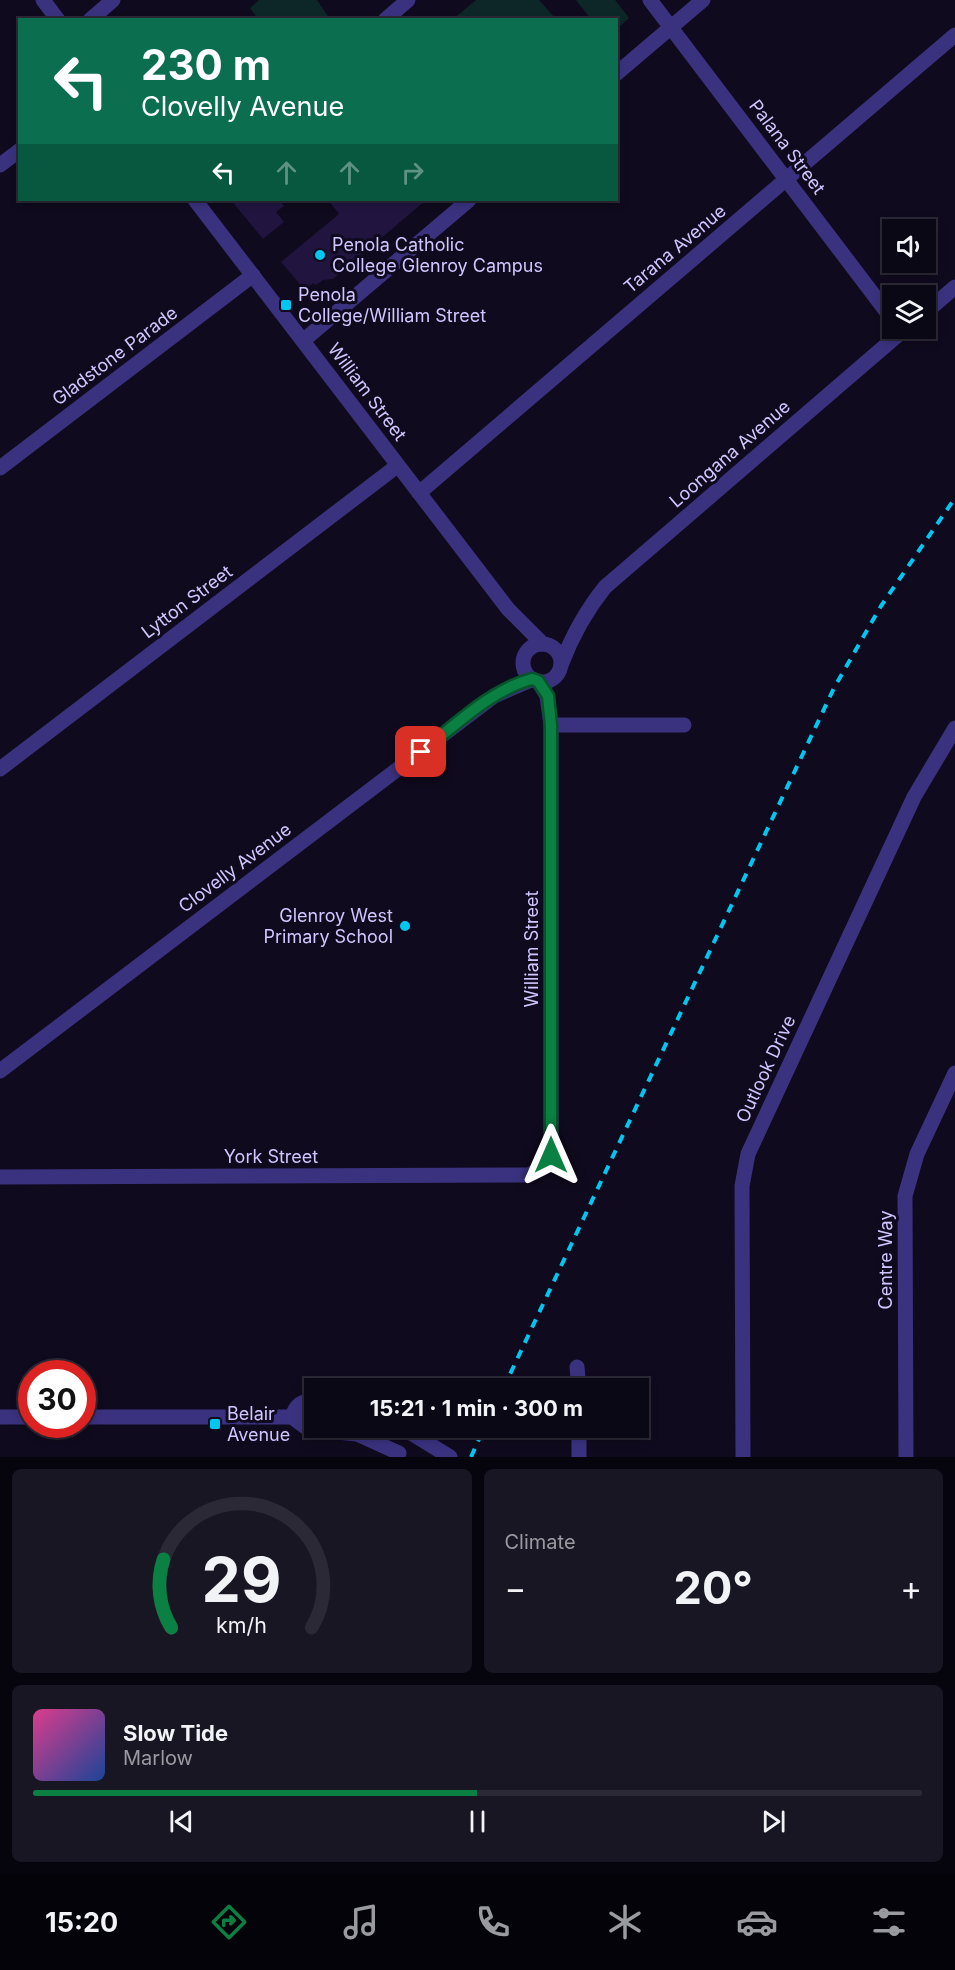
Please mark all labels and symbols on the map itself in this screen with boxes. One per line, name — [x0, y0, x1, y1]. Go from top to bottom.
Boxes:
street label: Palana Street — [745, 95, 830, 198]
street label: Tarana Avenue — [620, 200, 730, 297]
place label: Penola Catholic College Glenroy Campus — [332, 234, 543, 276]
marker: Penola Catholic College Glenroy Campus — [313, 248, 327, 262]
place label: Penola College/William Street — [298, 284, 486, 326]
marker: Penola College/William Street — [279, 298, 293, 312]
street label: Gladstone Parade — [48, 302, 181, 409]
street label: William Street — [324, 339, 411, 445]
street label: Loongana Avenue — [665, 396, 794, 512]
street label: Lytton Street — [137, 561, 236, 642]
pin — [395, 726, 446, 777]
street label: Clovelly Avenue — [174, 818, 295, 917]
street label: William Street — [521, 890, 542, 1007]
place label: Glenroy West Primary School — [264, 905, 393, 947]
marker: Glenroy West Primary School — [398, 919, 412, 933]
street label: Outlook Drive — [732, 1012, 800, 1126]
position arrow — [519, 1123, 583, 1187]
street label: York Street — [224, 1146, 318, 1167]
street label: Centre Way — [875, 1211, 896, 1309]
speed limit sign: 30 — [18, 1360, 96, 1438]
place label: Belair Avenue — [227, 1403, 290, 1445]
marker: Belair Avenue — [208, 1417, 222, 1431]

